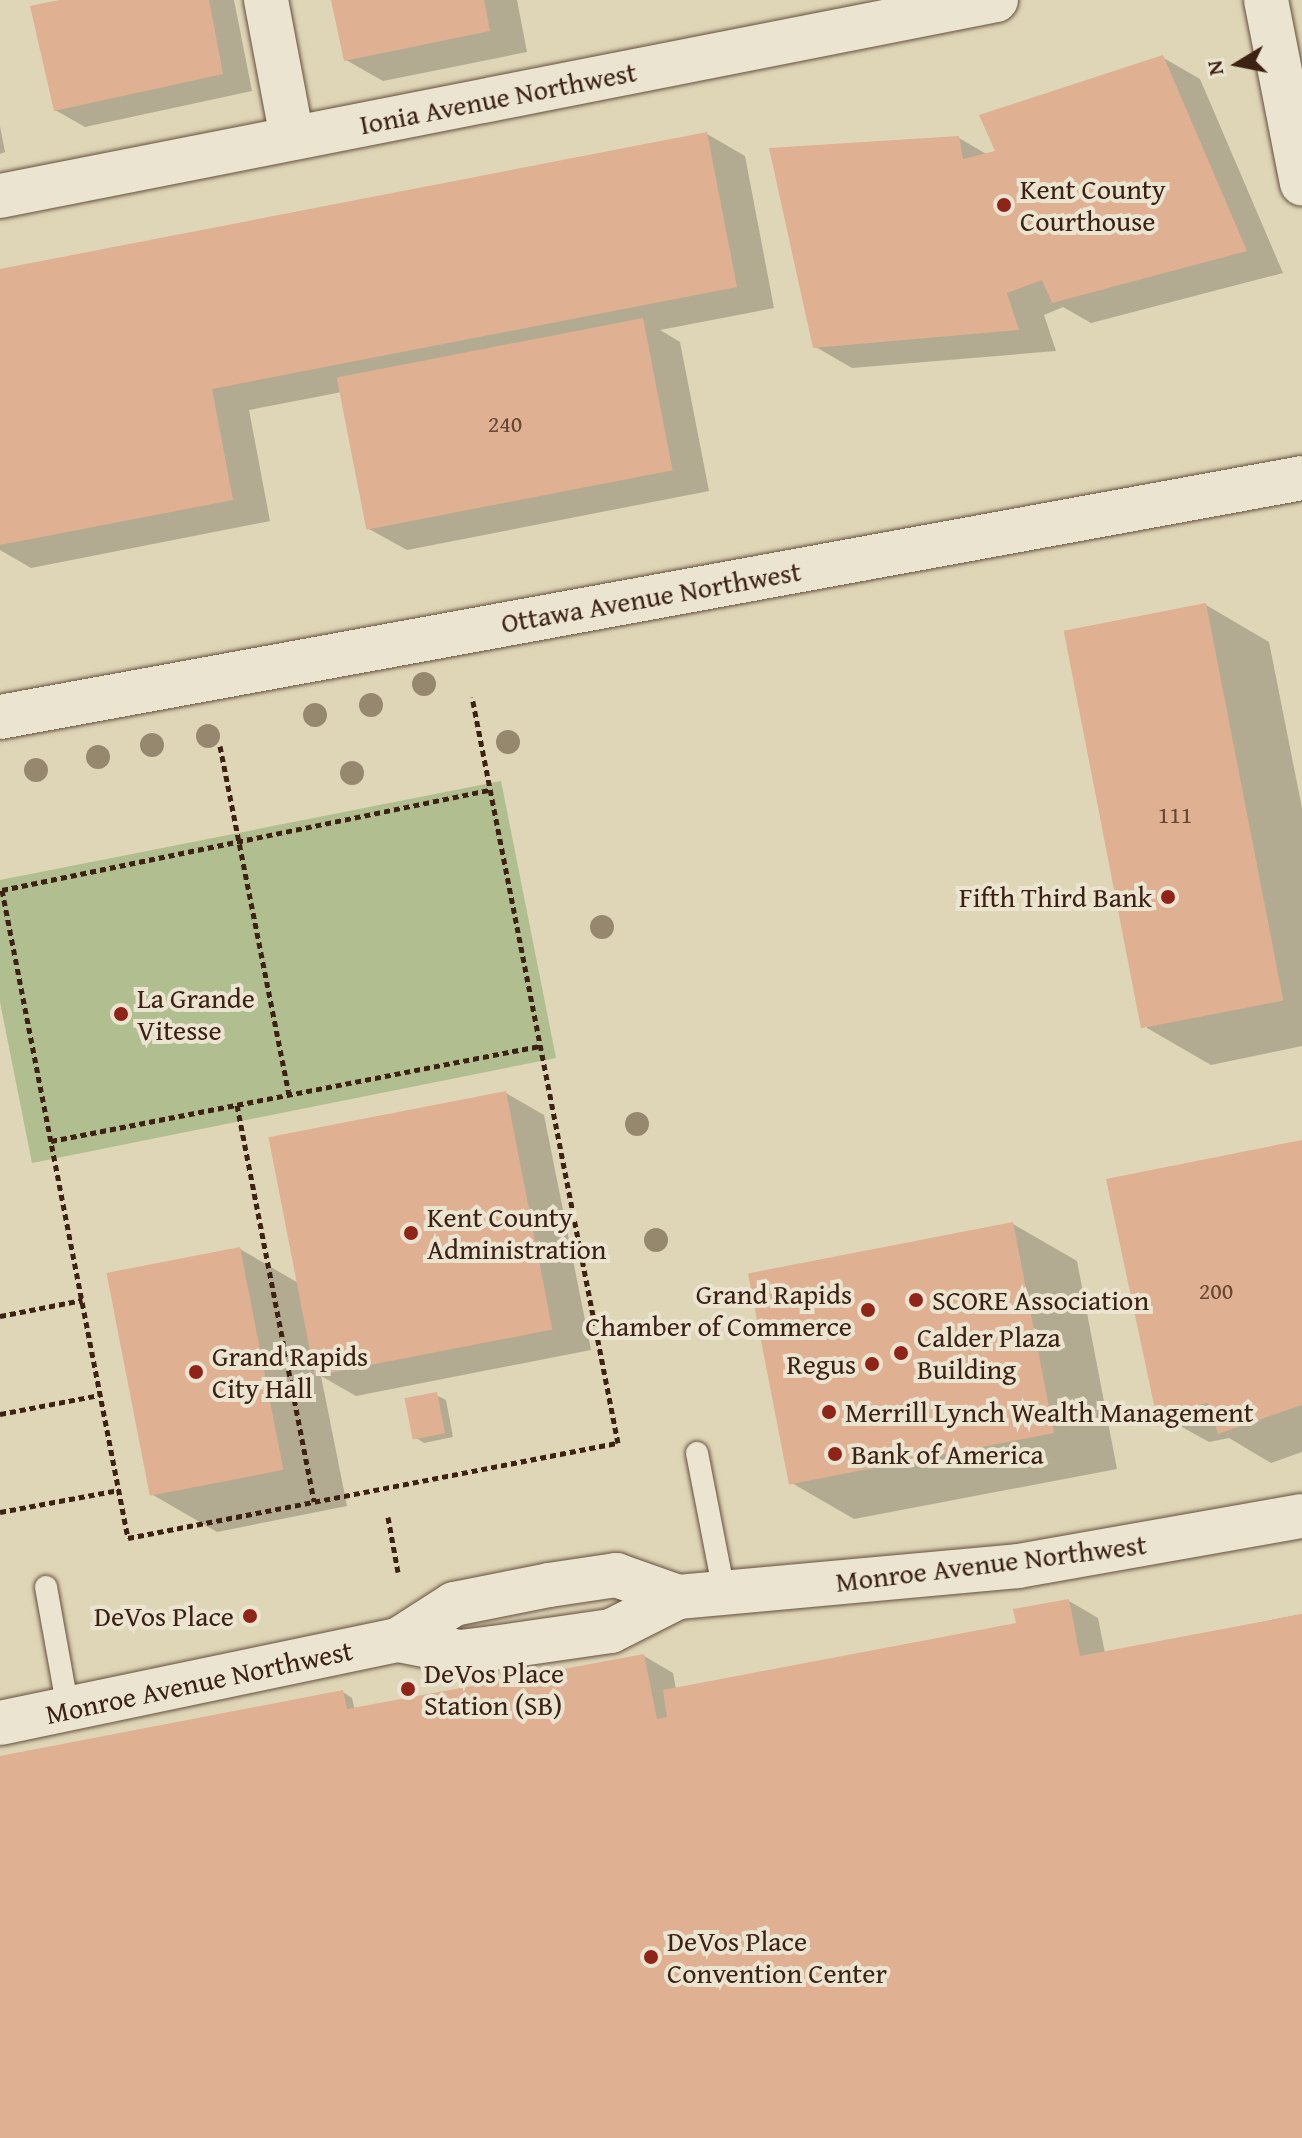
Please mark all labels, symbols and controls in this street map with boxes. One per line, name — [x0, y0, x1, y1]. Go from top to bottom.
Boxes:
north arrow — [1198, 24, 1278, 104]
street label: Ionia Avenue Northwest — [357, 55, 639, 141]
text: N — [1197, 58, 1231, 78]
place label: Kent County Courthouse — [1020, 172, 1166, 238]
marker: Kent County Courthouse — [995, 196, 1013, 214]
house number: 240 — [488, 410, 522, 438]
street label: Ottawa Avenue Northwest — [498, 554, 804, 640]
house number: 111 — [1158, 801, 1192, 829]
place label: Fifth Third Bank — [959, 880, 1152, 914]
marker: Fifth Third Bank — [1159, 888, 1177, 906]
place label: La Grande Vitesse — [137, 981, 255, 1047]
marker: La Grande Vitesse — [112, 1005, 130, 1023]
place label: Kent County Administration — [427, 1200, 606, 1266]
marker: Kent County Administration — [402, 1224, 420, 1242]
place label: Grand Rapids Chamber of Commerce — [585, 1277, 852, 1343]
house number: 200 — [1199, 1277, 1233, 1305]
place label: SCORE Association — [932, 1283, 1149, 1317]
marker: SCORE Association — [907, 1291, 925, 1309]
marker: Grand Rapids Chamber of Commerce — [859, 1301, 877, 1319]
place label: Calder Plaza Building — [917, 1320, 1061, 1386]
place label: Grand Rapids City Hall — [212, 1339, 368, 1405]
marker: Calder Plaza Building — [892, 1344, 910, 1362]
place label: Regus — [787, 1347, 856, 1381]
marker: Regus — [863, 1355, 881, 1373]
marker: Grand Rapids City Hall — [187, 1363, 205, 1381]
place label: Merrill Lynch Wealth Management — [845, 1395, 1254, 1429]
marker: Merrill Lynch Wealth Management — [820, 1403, 838, 1421]
place label: Bank of America — [851, 1437, 1044, 1471]
marker: Bank of America — [826, 1445, 844, 1463]
street label: Monroe Avenue Northwest — [834, 1527, 1148, 1599]
place label: DeVos Place — [94, 1599, 234, 1633]
marker: DeVos Place — [241, 1607, 259, 1625]
street label: Monroe Avenue Northwest — [42, 1633, 356, 1731]
place label: DeVos Place Station (SB) — [424, 1656, 564, 1722]
marker: DeVos Place Station (SB) — [399, 1680, 417, 1698]
place label: DeVos Place Convention Center — [667, 1924, 887, 1990]
marker: DeVos Place Convention Center — [642, 1948, 660, 1966]

